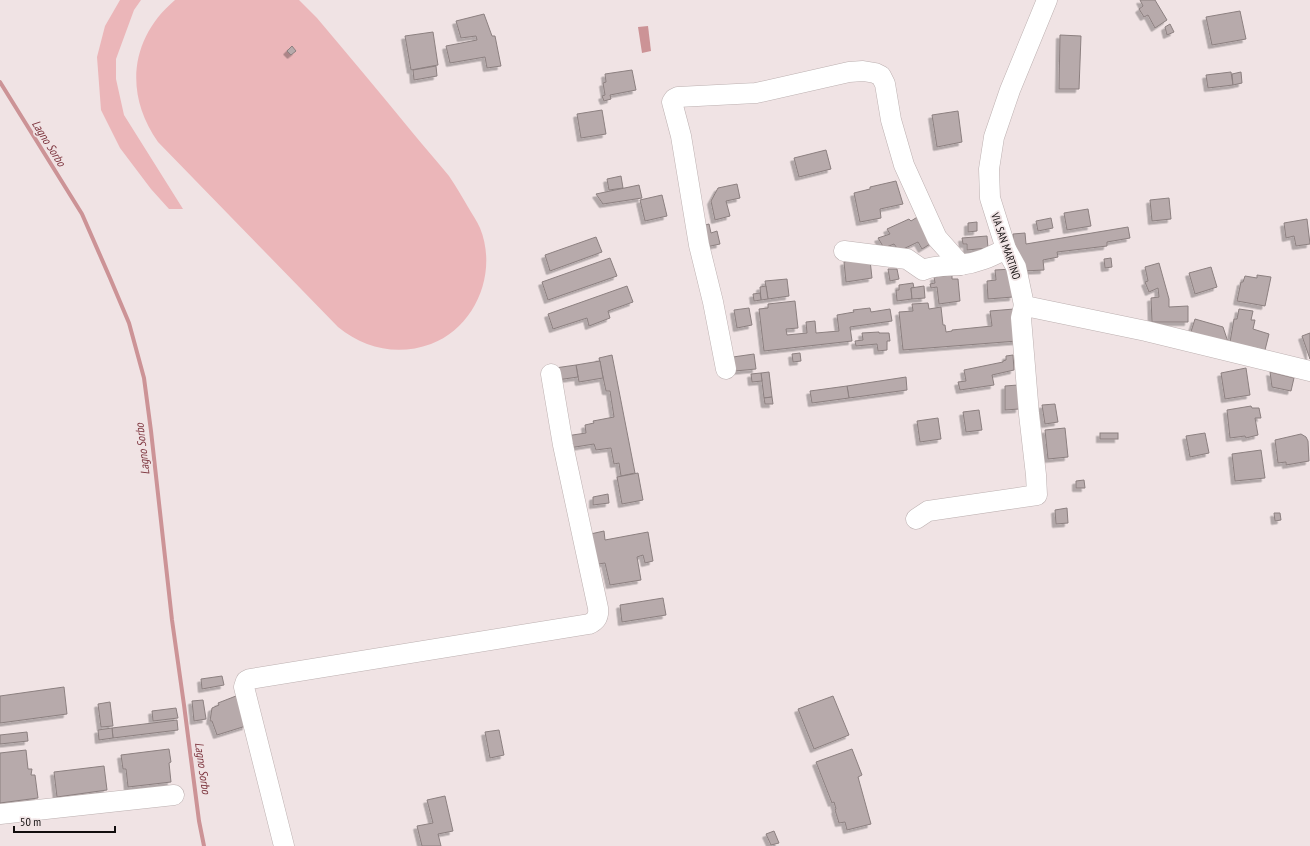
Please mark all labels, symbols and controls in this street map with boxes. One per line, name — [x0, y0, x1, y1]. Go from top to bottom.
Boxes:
water label: Lagno Sorbo — [29, 117, 70, 170]
street label: VIA SAN MARTINO — [988, 210, 1024, 281]
water label: Lagno Sorbo — [131, 422, 153, 476]
water label: Lagno Sorbo — [192, 741, 214, 795]
scale bar — [14, 808, 115, 834]
text: 50 m — [20, 814, 41, 829]

